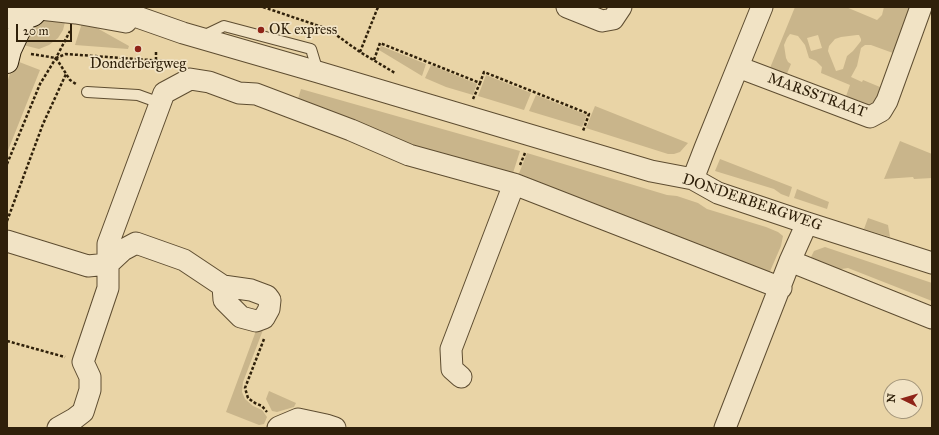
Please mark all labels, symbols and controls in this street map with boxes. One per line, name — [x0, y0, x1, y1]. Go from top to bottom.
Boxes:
scale bar — [18, 16, 74, 42]
place label: OK express — [269, 21, 337, 39]
text: 20 m — [23, 24, 49, 38]
marker: OK express — [256, 25, 266, 35]
marker: Donderbergweg — [133, 44, 143, 54]
place label: Donderbergweg — [90, 55, 186, 73]
street label: MARSSTRAAT — [765, 70, 869, 122]
street label: DONDERBERGWEG — [680, 171, 824, 235]
north arrow — [883, 379, 923, 419]
text: N — [885, 393, 898, 403]

